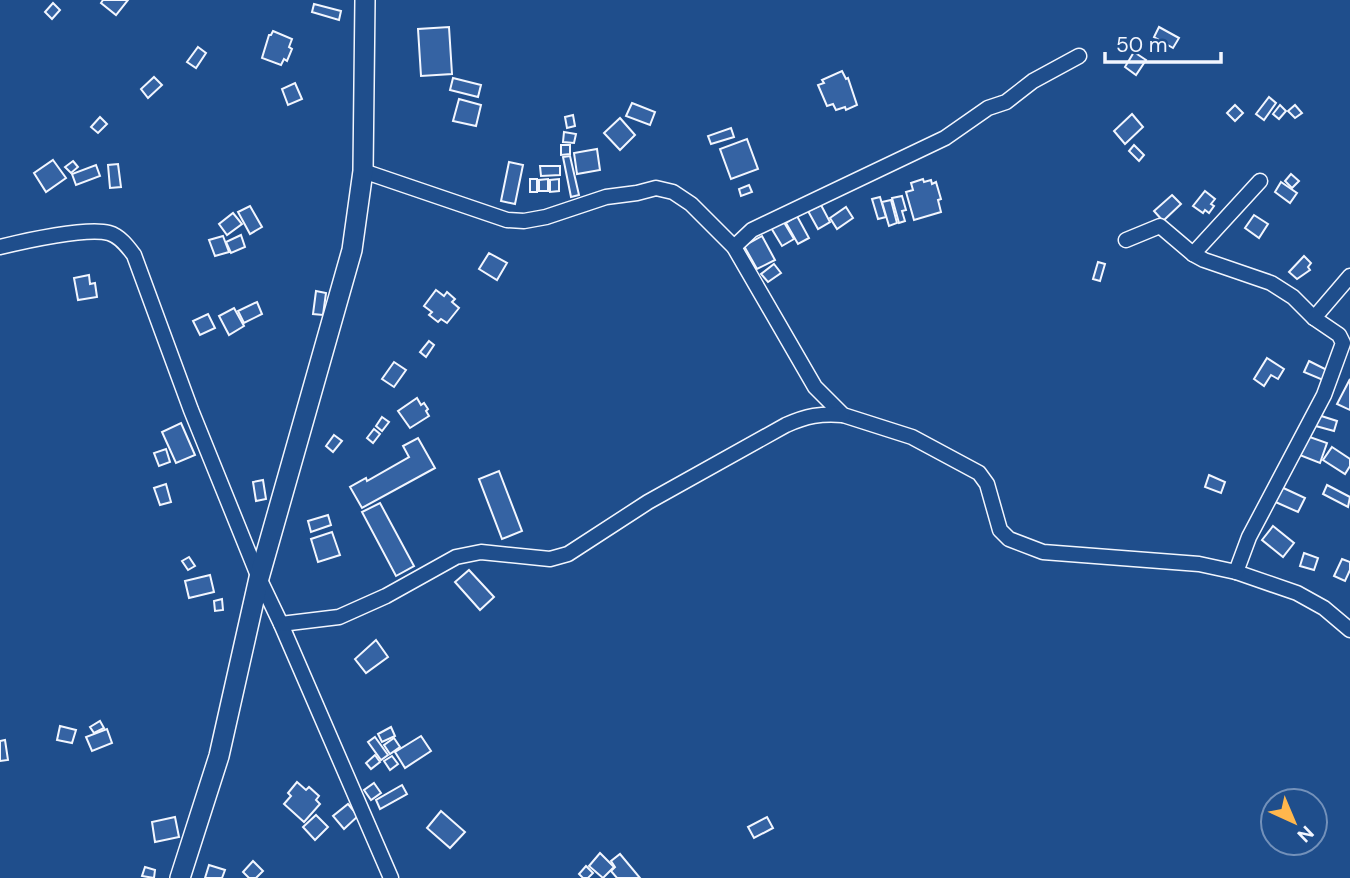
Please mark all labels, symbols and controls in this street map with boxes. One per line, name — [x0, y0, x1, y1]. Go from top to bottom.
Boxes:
scale bar — [1105, 21, 1220, 65]
text: 50 m — [1116, 31, 1167, 59]
north arrow — [1259, 787, 1329, 857]
text: N — [1292, 820, 1319, 848]

